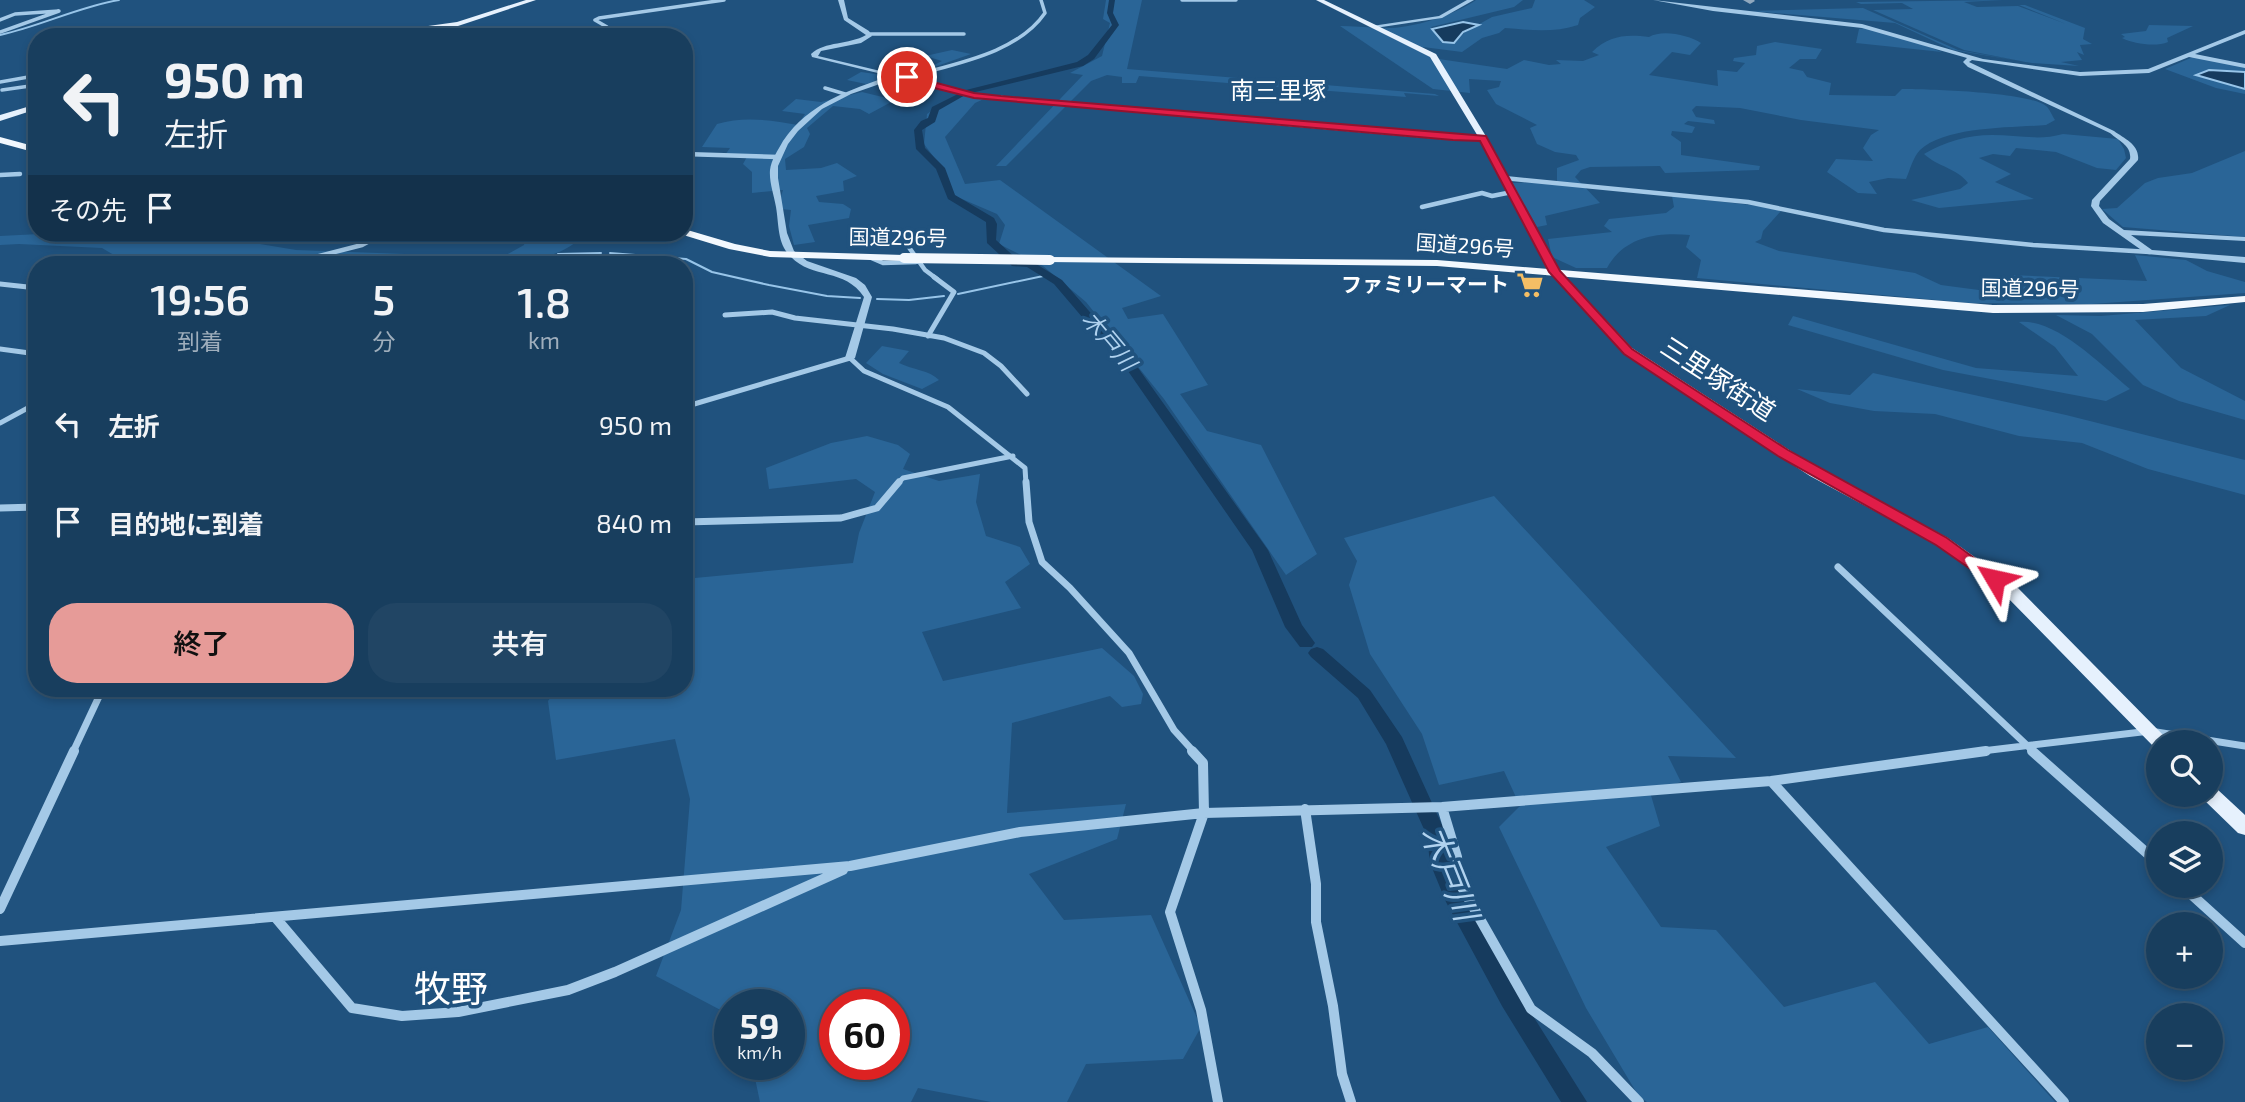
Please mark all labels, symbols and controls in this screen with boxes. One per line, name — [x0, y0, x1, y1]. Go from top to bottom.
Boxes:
pin — [877, 47, 937, 107]
text: 950 m — [164, 49, 305, 108]
icon: left — [49, 56, 140, 147]
icon: arrive — [888, 58, 926, 96]
district label: 南三里塚 — [1230, 75, 1326, 104]
text: 左折 — [164, 114, 228, 152]
icon: arrive — [141, 189, 179, 227]
text: その先 — [49, 194, 127, 225]
street label: 国道296号 — [848, 223, 948, 250]
street label: 国道296号 — [1415, 229, 1515, 260]
supermarket icon: ファミリーマート — [1515, 270, 1545, 300]
place label: ファミリーマート — [1341, 271, 1509, 296]
text: 19:56 — [150, 273, 250, 323]
text: 5 — [372, 273, 395, 323]
street label: 国道296号 — [1980, 274, 2080, 301]
text: 1.8 — [517, 276, 571, 326]
water label: 木戸川 — [1077, 305, 1145, 378]
text: km — [528, 326, 560, 354]
text: 到着 — [177, 327, 223, 355]
text: 分 — [372, 327, 395, 355]
street label: 三里塚街道 — [1656, 329, 1782, 426]
icon: left — [49, 405, 87, 443]
text: 950 m — [599, 409, 672, 440]
text: 左折 — [108, 410, 160, 441]
icon: arrive — [49, 503, 87, 541]
text: 840 m — [596, 507, 672, 538]
text: 目的地に到着 — [108, 508, 264, 539]
position arrow — [1958, 542, 2032, 616]
button: 終了 — [49, 603, 354, 683]
button: 共有 — [368, 603, 672, 683]
map controls — [2146, 730, 2223, 1080]
button: search — [2146, 730, 2223, 807]
water label: 木戸川 — [1414, 819, 1489, 929]
button: layers — [2146, 821, 2223, 898]
button: + — [2146, 912, 2223, 989]
district label: 牧野 — [414, 965, 488, 1009]
speed limit sign: 60 — [819, 989, 910, 1080]
button: − — [2146, 1003, 2223, 1080]
text: 59 — [740, 1004, 779, 1046]
text: km/h — [737, 1041, 782, 1063]

